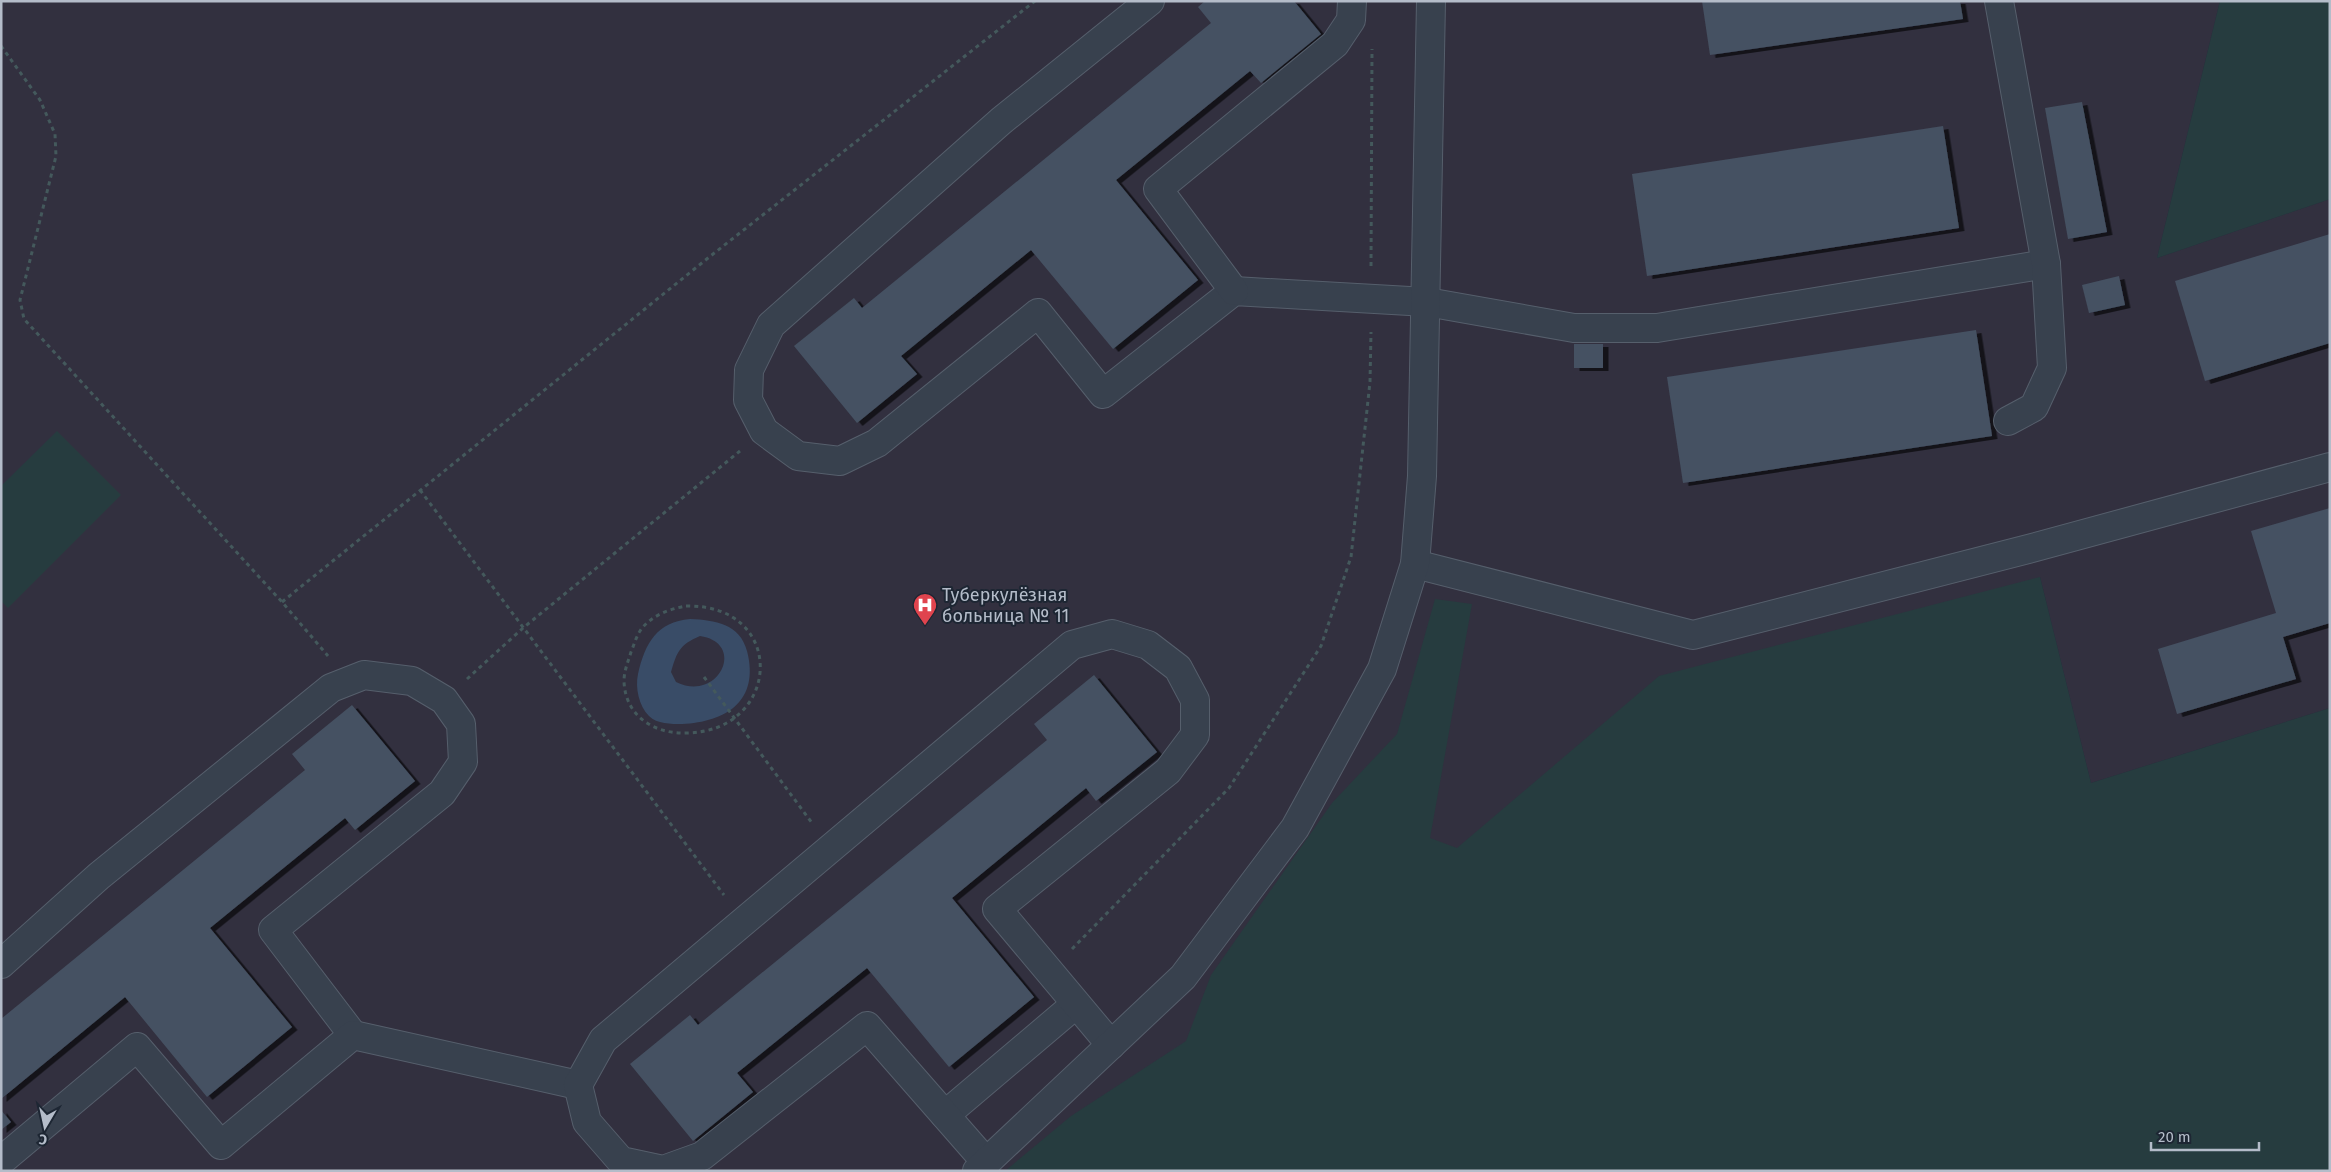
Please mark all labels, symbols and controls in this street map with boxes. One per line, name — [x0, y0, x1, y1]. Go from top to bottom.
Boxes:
place label: Туберкулёзная больница № 11 — [942, 584, 1069, 627]
hospital icon: Туберкулёзная больница № 11 — [912, 592, 938, 626]
north arrow — [20, 1102, 70, 1152]
scale bar — [2151, 1120, 2258, 1152]
text: 20 m — [2158, 1128, 2191, 1146]
text: С — [38, 1130, 48, 1148]

